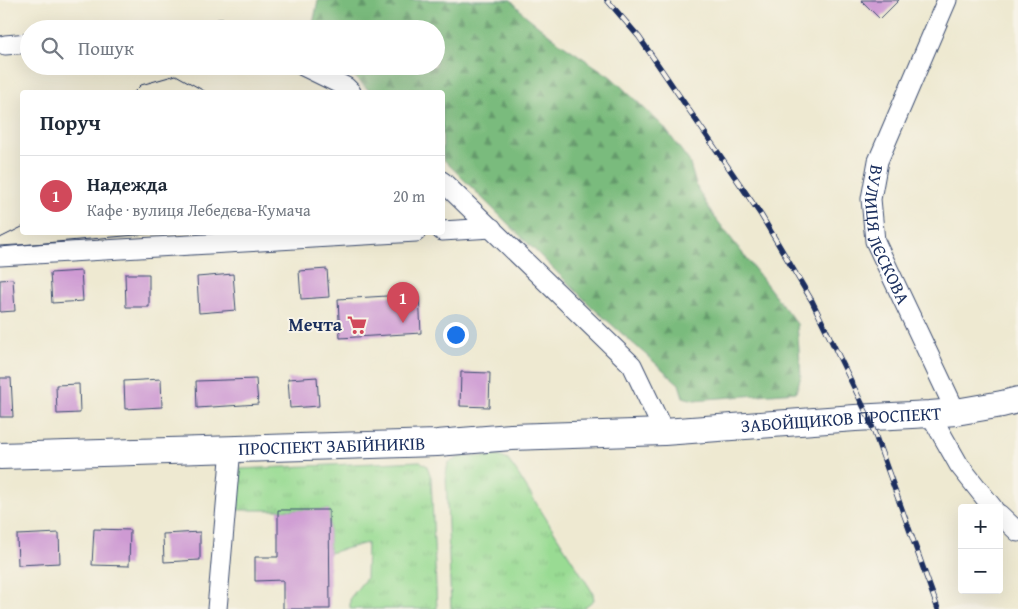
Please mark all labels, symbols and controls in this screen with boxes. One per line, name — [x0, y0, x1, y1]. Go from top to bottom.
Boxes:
search box — [20, 20, 445, 75]
icon: search — [38, 34, 66, 62]
text: Пошук — [78, 34, 134, 62]
text: Поруч — [40, 107, 101, 138]
street label: ВУЛИЦЯ ЛЄСКОВА — [858, 163, 917, 309]
text: Надежда — [87, 170, 167, 198]
text: 1 — [52, 184, 60, 208]
text: 20 m — [393, 184, 425, 208]
text: Кафе · вулиця Лебедєва-Кумача — [87, 198, 311, 222]
pin: 1 — [387, 282, 419, 323]
place label: Мечта — [289, 311, 343, 338]
supermarket icon: Мечта — [346, 314, 368, 336]
your location — [443, 322, 469, 348]
street label: ЗАБОЙЩИКОВ ПРОСПЕКТ — [740, 399, 942, 439]
street label: ПРОСПЕКТ ЗАБІЙНИКІВ — [238, 429, 426, 462]
map controls — [958, 504, 1003, 594]
button: + — [958, 504, 1003, 549]
button: − — [958, 549, 1003, 594]

